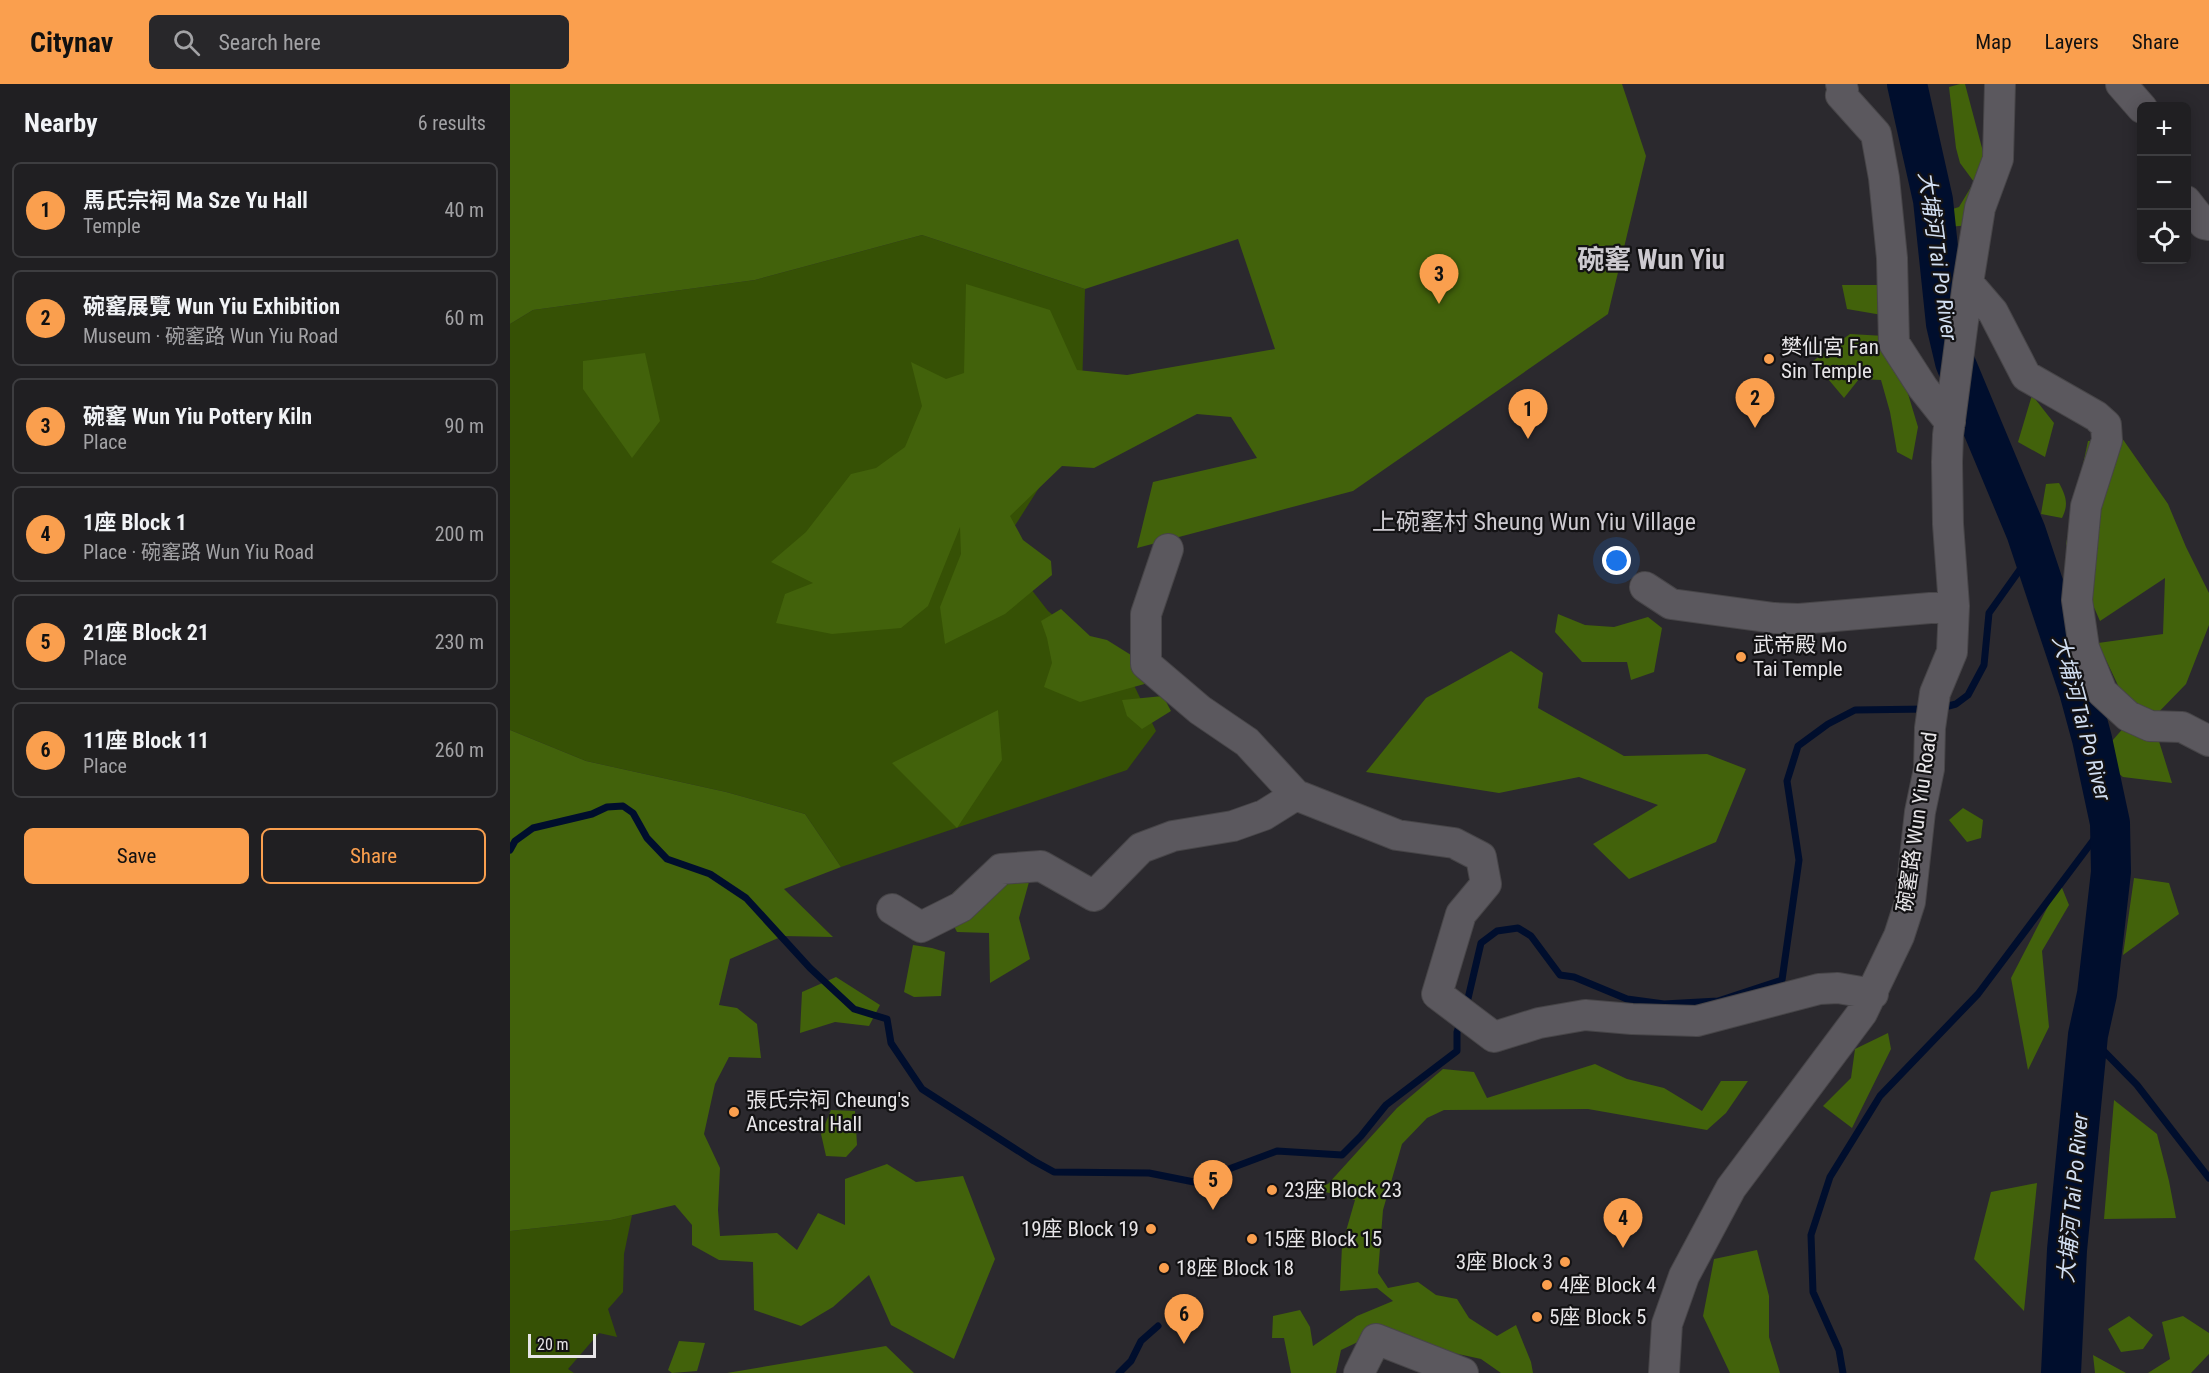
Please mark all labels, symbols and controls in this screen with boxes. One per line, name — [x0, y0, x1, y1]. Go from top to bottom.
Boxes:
search box — [149, 15, 569, 69]
text: Citynav — [30, 26, 113, 59]
icon: search — [170, 26, 203, 59]
text: Search here — [218, 30, 321, 55]
text: Map — [1975, 30, 2012, 54]
text: Layers — [2045, 30, 2099, 54]
text: Share — [2132, 30, 2179, 54]
map controls — [2137, 102, 2191, 264]
button: + — [2137, 102, 2191, 156]
text: Nearby — [24, 108, 98, 138]
text: 6 results — [418, 111, 486, 135]
button: − — [2137, 156, 2191, 210]
water label: 大埔河 Tai Po River — [1914, 170, 1962, 342]
text: 馬氏宗祠 Ma Sze Yu Hall — [83, 188, 308, 213]
text: 1 — [40, 198, 51, 222]
text: 40 m — [445, 198, 484, 222]
button: locate — [2137, 210, 2191, 264]
text: Temple — [83, 214, 141, 238]
district label: 碗窰 Wun Yiu — [1577, 244, 1725, 276]
pin: 3 — [1420, 254, 1458, 304]
text: 碗窰展覽 Wun Yiu Exhibition — [83, 294, 340, 319]
text: 2 — [40, 306, 51, 330]
text: 60 m — [445, 306, 484, 330]
text: Museum · 碗窰路 Wun Yiu Road — [83, 324, 338, 348]
place label: 樊仙宮 Fan Sin Temple — [1781, 335, 1879, 383]
marker: 樊仙宮 Fan Sin Temple — [1762, 352, 1776, 366]
pin: 2 — [1736, 378, 1774, 428]
pin: 1 — [1508, 390, 1548, 439]
text: 碗窰 Wun Yiu Pottery Kiln — [83, 404, 312, 429]
text: 3 — [40, 414, 51, 438]
text: 90 m — [445, 414, 484, 438]
text: Place — [83, 430, 127, 454]
district label: 上碗窰村 Sheung Wun Yiu Village — [1372, 508, 1696, 536]
text: 1座 Block 1 — [83, 510, 187, 535]
text: 4 — [40, 522, 51, 546]
text: 200 m — [435, 522, 484, 546]
text: Place · 碗窰路 Wun Yiu Road — [83, 540, 314, 564]
your location — [1602, 546, 1631, 575]
text: 21座 Block 21 — [83, 620, 209, 645]
text: 5 — [40, 630, 51, 654]
text: 230 m — [435, 630, 484, 654]
place label: 武帝殿 Mo Tai Temple — [1753, 633, 1847, 681]
water label: 大埔河 Tai Po River — [2048, 633, 2116, 804]
text: Place — [83, 646, 127, 670]
marker: 武帝殿 Mo Tai Temple — [1734, 650, 1748, 664]
text: 11座 Block 11 — [83, 728, 209, 753]
street label: 碗窰路 Wun Yiu Road — [1892, 730, 1942, 914]
text: 6 — [40, 738, 51, 762]
text: 260 m — [435, 738, 484, 762]
text: Place — [83, 754, 127, 778]
button: Save — [24, 828, 249, 884]
button: Share — [261, 828, 486, 884]
place label: 張氏宗祠 Cheung's Ancestral Hall — [746, 1088, 910, 1136]
marker: 張氏宗祠 Cheung's Ancestral Hall — [727, 1105, 741, 1119]
water label: 大埔河 Tai Po River — [2053, 1112, 2093, 1284]
pin: 5 — [1194, 1160, 1232, 1210]
place label: 23座 Block 23 — [1284, 1178, 1402, 1202]
marker: 23座 Block 23 — [1265, 1183, 1279, 1197]
pin: 4 — [1604, 1198, 1642, 1248]
place label: 19座 Block 19 — [1021, 1217, 1139, 1241]
marker: 19座 Block 19 — [1144, 1222, 1158, 1236]
place label: 15座 Block 15 — [1264, 1227, 1382, 1251]
marker: 15座 Block 15 — [1245, 1232, 1259, 1246]
place label: 3座 Block 3 — [1456, 1250, 1553, 1274]
marker: 3座 Block 3 — [1558, 1255, 1572, 1269]
place label: 18座 Block 18 — [1176, 1256, 1294, 1280]
marker: 18座 Block 18 — [1157, 1261, 1171, 1275]
place label: 4座 Block 4 — [1559, 1273, 1656, 1297]
marker: 4座 Block 4 — [1540, 1278, 1554, 1292]
pin: 6 — [1164, 1294, 1204, 1344]
place label: 5座 Block 5 — [1549, 1305, 1646, 1329]
marker: 5座 Block 5 — [1530, 1310, 1544, 1324]
scale bar — [528, 1331, 596, 1358]
text: 20 m — [537, 1335, 569, 1354]

